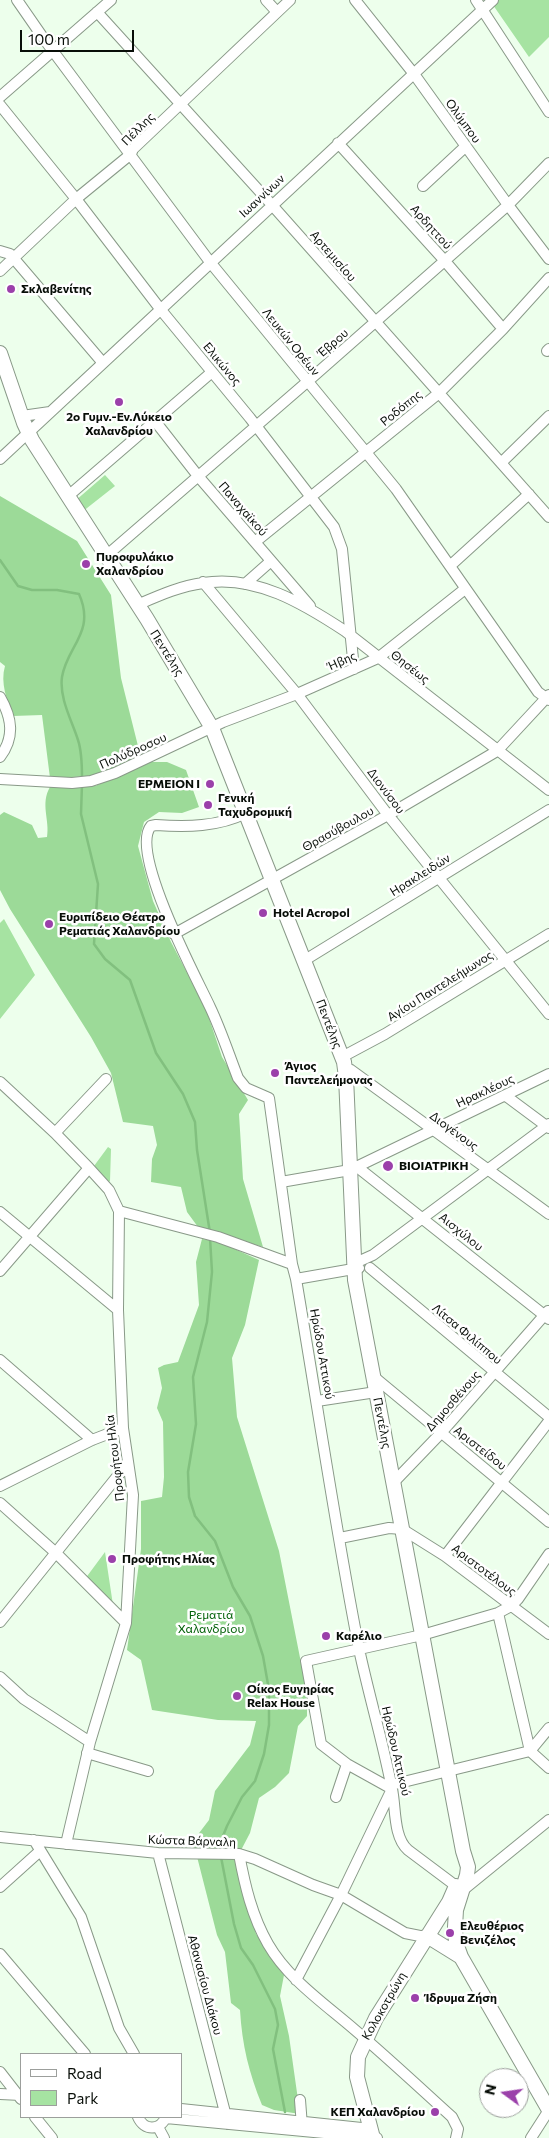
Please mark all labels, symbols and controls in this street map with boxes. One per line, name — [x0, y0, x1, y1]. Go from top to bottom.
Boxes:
scale bar — [22, 20, 136, 52]
text: 100 m — [28, 30, 70, 48]
street label: Ολύμπου — [442, 96, 484, 146]
street label: Πέλλης — [119, 110, 157, 148]
street label: Ιωαννίνων — [236, 171, 288, 221]
street label: Αρδηττού — [407, 202, 455, 252]
street label: Αρτεμισίου — [307, 228, 359, 284]
place label: Σκλαβενίτης — [21, 282, 92, 296]
marker: Σκλαβενίτης — [5, 283, 17, 295]
street label: Λευκών Ορέων — [259, 305, 323, 379]
street label: Έβρου — [315, 326, 351, 360]
street label: Ελικώνος — [200, 340, 244, 388]
street label: Ροδόπης — [377, 387, 425, 429]
marker: 2ο Γυμν.-Εν.Λύκειο Χαλανδρίου — [113, 396, 125, 408]
place label: 2ο Γυμν.-Εν.Λύκειο Χαλανδρίου — [66, 410, 172, 438]
street label: Παναχαϊκού — [216, 479, 270, 539]
place label: Πυροφυλάκιο Χαλανδρίου — [96, 550, 174, 578]
marker: Πυροφυλάκιο Χαλανδρίου — [80, 558, 92, 570]
street label: Πεντέλης — [147, 627, 187, 679]
street label: Θησέως — [388, 647, 432, 687]
street label: Ήβης — [326, 648, 358, 674]
street label: Πολύδροσου — [97, 730, 169, 772]
street label: Διονύσου — [364, 765, 408, 817]
place label: ΕΡΜΕΙΟΝ Ι — [138, 777, 200, 791]
marker: ΕΡΜΕΙΟΝ Ι — [204, 778, 216, 790]
place label: Γενική Ταχυδρομική — [218, 791, 292, 819]
marker: Γενική Ταχυδρομική — [202, 799, 214, 811]
street label: Θρασύβουλου — [300, 803, 376, 855]
street label: Ηρακλειδών — [387, 851, 453, 899]
place label: Hotel Acropol — [273, 906, 350, 920]
marker: Hotel Acropol — [257, 907, 269, 919]
place label: Ευριπίδειο Θέατρο Ρεματιάς Χαλανδρίου — [59, 910, 180, 938]
marker: Ευριπίδειο Θέατρο Ρεματιάς Χαλανδρίου — [43, 918, 55, 930]
street label: Αγίου Παντελεήμωνος — [385, 948, 495, 1024]
street label: Πεντέλης — [313, 997, 345, 1051]
place label: Άγιος Παντελεήμονας — [285, 1059, 373, 1087]
marker: Άγιος Παντελεήμονας — [269, 1067, 281, 1079]
street label: Ηρακλέους — [454, 1071, 516, 1111]
street label: Διογένους — [427, 1108, 481, 1154]
marker: ΒΙΟΙΑΤΡΙΚΗ — [381, 1159, 395, 1173]
place label: ΒΙΟΙΑΤΡΙΚΗ — [399, 1159, 469, 1173]
street label: Αισχύλου — [436, 1210, 486, 1254]
street label: Λίτσα Φιλίππου — [429, 1301, 505, 1367]
street label: Ηρώδου Αττικού — [307, 1308, 337, 1400]
street label: Δημοσθένους — [423, 1368, 483, 1434]
street label: Πεντέλης — [370, 1396, 394, 1450]
street label: Προφήτου Ηλία — [103, 1414, 127, 1502]
street label: Αριστείδου — [451, 1423, 509, 1473]
street label: Αριστοτέλους — [449, 1541, 519, 1599]
place label: Προφήτης Ηλίας — [122, 1552, 215, 1566]
marker: Προφήτης Ηλίας — [106, 1553, 118, 1565]
park label: Ρεματιά Χαλανδρίου — [178, 1608, 244, 1636]
place label: Καρέλιο — [336, 1629, 382, 1643]
marker: Καρέλιο — [320, 1630, 332, 1642]
place label: Οίκος Ευγηρίας Relax House — [247, 1682, 334, 1710]
marker: Οίκος Ευγηρίας Relax House — [231, 1690, 243, 1702]
street label: Ηρώδου Αττικού — [379, 1705, 413, 1797]
street label: Κώστα Βάρναλη — [148, 1832, 236, 1850]
place label: Ελευθέριος Βενιζέλος — [460, 1919, 524, 1947]
marker: Ελευθέριος Βενιζέλος — [444, 1927, 456, 1939]
street label: Αθανασίου Διάκου — [185, 1933, 225, 2037]
street label: Κολοκοτρώνη — [359, 1969, 409, 2043]
place label: Ίδρυμα Ζήση — [425, 1991, 497, 2005]
marker: Ίδρυμα Ζήση — [409, 1992, 421, 2004]
legend — [20, 2053, 182, 2118]
text: Road — [67, 2064, 102, 2082]
north arrow — [479, 2068, 529, 2118]
text: N — [480, 2082, 499, 2097]
text: Park — [67, 2089, 98, 2107]
place label: KΕΠ Χαλανδρίου — [331, 2105, 425, 2119]
marker: KΕΠ Χαλανδρίου — [429, 2106, 441, 2118]

